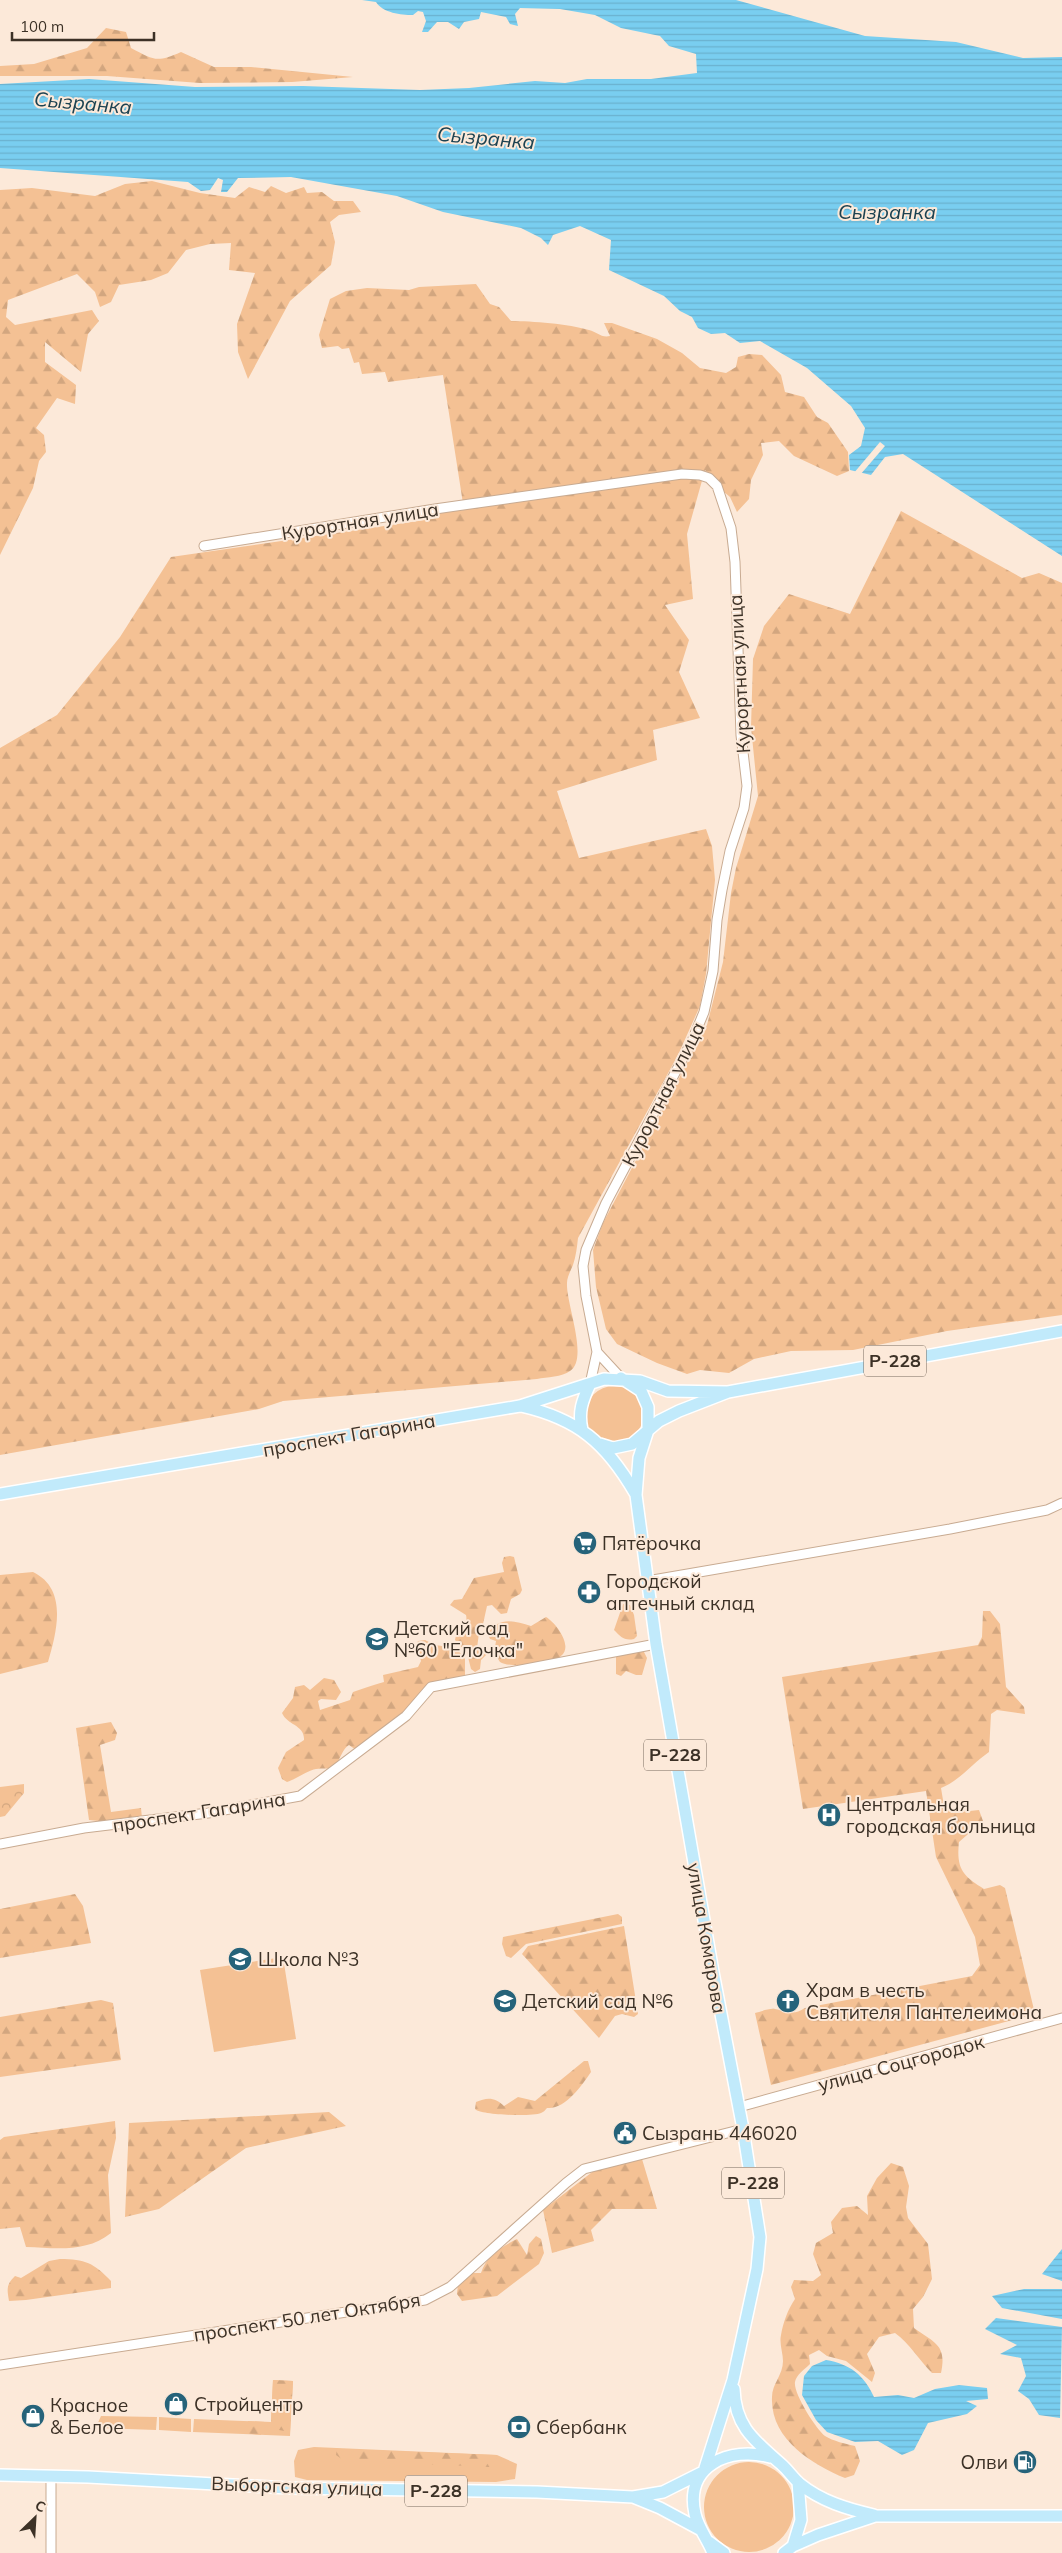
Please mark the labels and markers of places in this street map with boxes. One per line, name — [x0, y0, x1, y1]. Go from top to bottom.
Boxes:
supermarket icon: Пятёрочка — [572, 1530, 598, 1556]
place label: Пятёрочка — [602, 1531, 701, 1555]
place label: Городской аптечный склад — [606, 1569, 755, 1615]
pharmacy icon: Городской аптечный склад — [576, 1579, 602, 1605]
place label: Детский сад №60 "Елочка" — [394, 1616, 523, 1662]
school or university icon: Детский сад №60 "Елочка" — [364, 1626, 390, 1652]
place label: Центральная городская больница — [846, 1792, 1036, 1838]
hospital icon: Центральная городская больница — [816, 1802, 842, 1828]
school or university icon: Школа №3 — [227, 1946, 253, 1972]
place label: Школа №3 — [258, 1947, 359, 1971]
place label: Храм в честь Святителя Пантелеимона — [806, 1978, 1042, 2024]
school or university icon: Детский сад №6 — [492, 1988, 518, 2014]
church icon: Храм в честь Святителя Пантелеимона — [775, 1988, 801, 2014]
place label: Детский сад №6 — [522, 1989, 674, 2013]
public building icon: Сызрань 446020 — [612, 2120, 638, 2146]
place label: Сызрань 446020 — [642, 2121, 797, 2145]
shop icon: Стройцентр — [163, 2391, 189, 2417]
place label: Стройцентр — [194, 2392, 303, 2416]
place label: Красное & Белое — [50, 2393, 128, 2439]
shop icon: Красное & Белое — [20, 2403, 46, 2429]
bank icon: Сбербанк — [506, 2414, 532, 2440]
place label: Сбербанк — [536, 2415, 627, 2439]
fuel station icon: Олви — [1012, 2449, 1038, 2475]
place label: Олви — [960, 2450, 1008, 2474]

